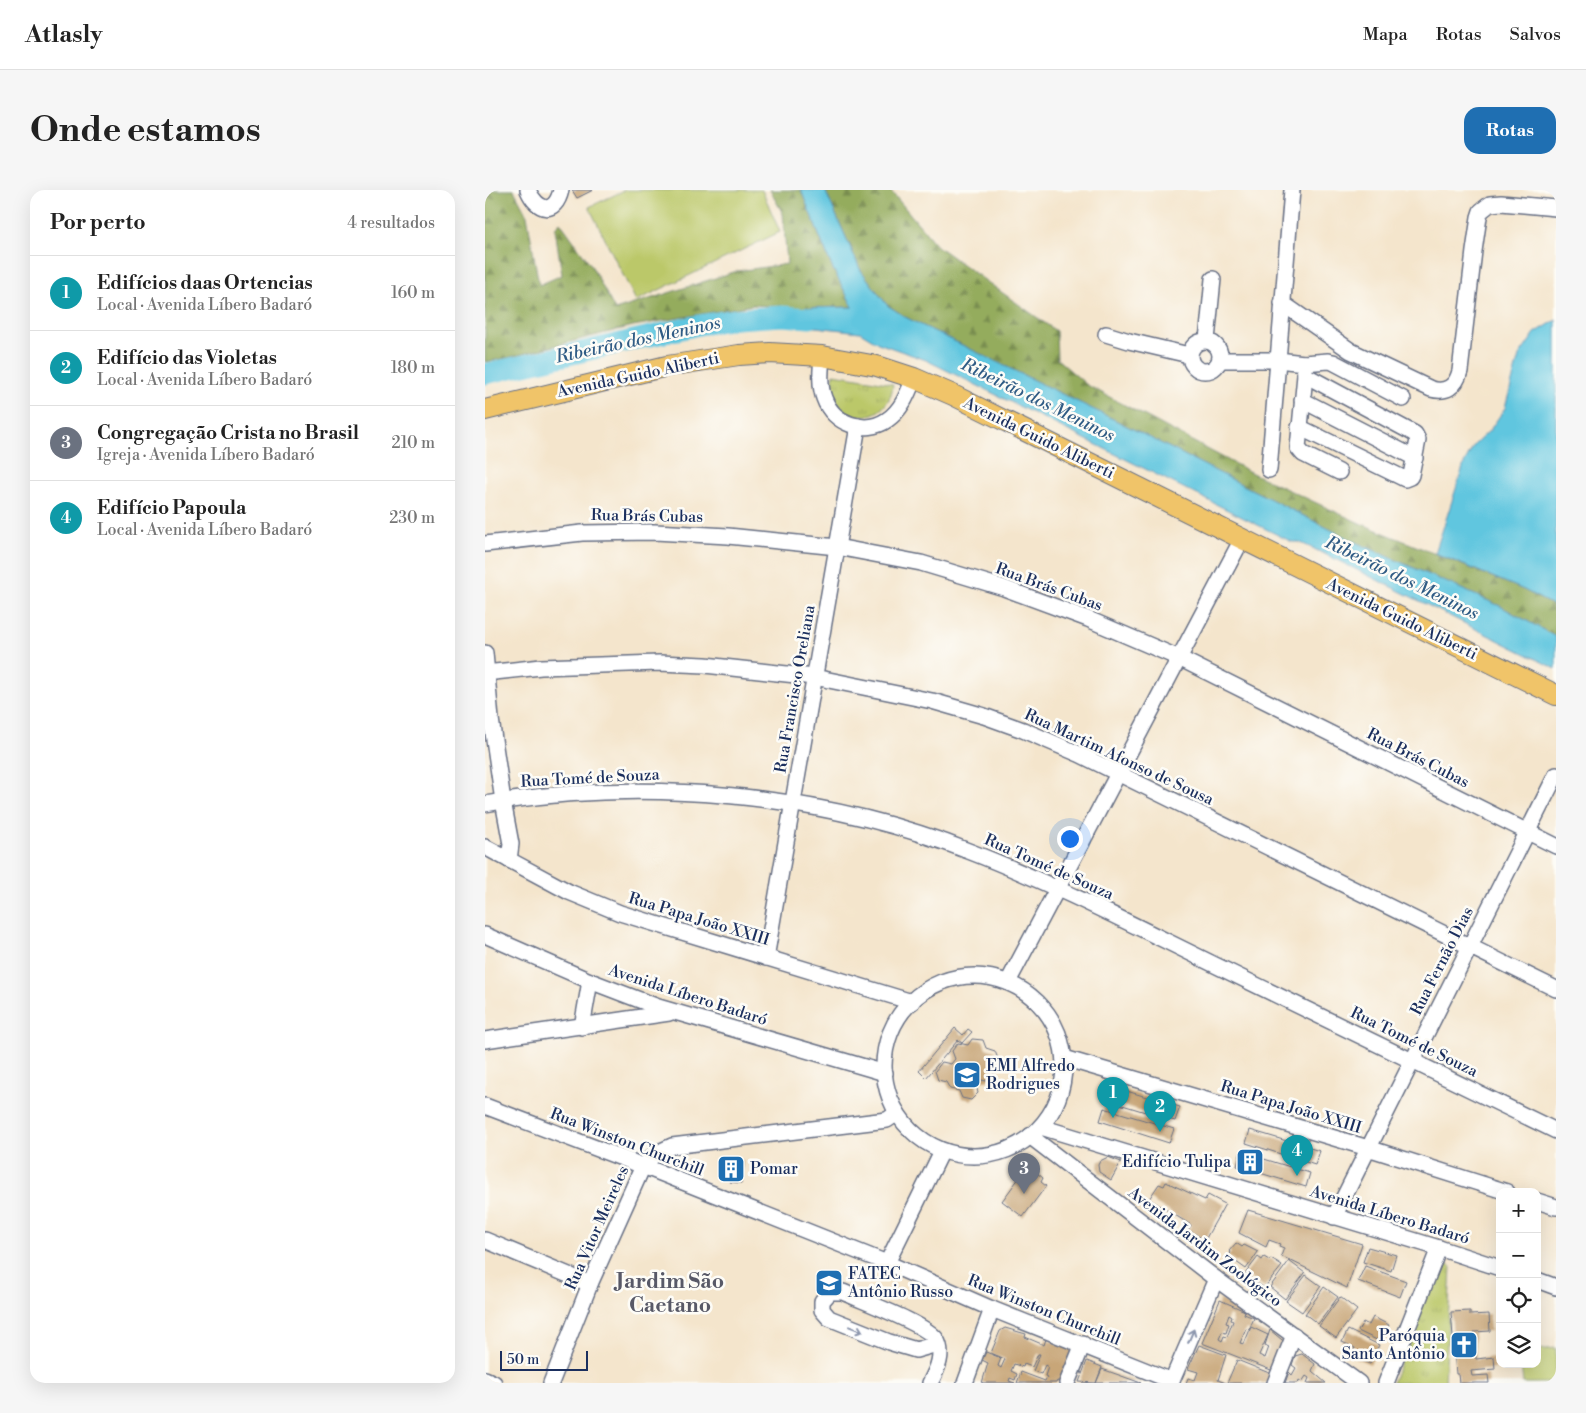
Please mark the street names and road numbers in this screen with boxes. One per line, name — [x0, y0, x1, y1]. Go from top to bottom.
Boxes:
street label: Avenida Guido Aliberti — [554, 348, 721, 402]
street label: Avenida Guido Aliberti — [959, 392, 1118, 483]
street label: Rua Brás Cubas — [591, 505, 703, 527]
street label: Rua Brás Cubas — [993, 558, 1105, 616]
street label: Avenida Guido Aliberti — [1322, 573, 1481, 664]
street label: Rua Francisco Oreliana — [770, 603, 820, 775]
street label: Rua Martim Afonso de Sousa — [1021, 704, 1218, 810]
street label: Rua Brás Cubas — [1363, 724, 1473, 792]
street label: Rua Tomé de Souza — [520, 764, 661, 792]
street label: Rua Tomé de Souza — [981, 830, 1118, 905]
street label: Rua Papa João XXIII — [626, 888, 772, 950]
street label: Rua Fernão Dias — [1406, 903, 1478, 1019]
street label: Avenida Líbero Badaró — [605, 960, 770, 1030]
street label: Rua Tomé de Souza — [1347, 1002, 1482, 1082]
street label: Rua Papa João XXIII — [1218, 1076, 1364, 1138]
street label: Rua Winston Churchill — [547, 1103, 707, 1181]
street label: Rua Vitor Meireles — [561, 1163, 633, 1293]
street label: Avenida Líbero Badaró — [1307, 1181, 1472, 1249]
street label: Avenida Jardim Zoológico — [1123, 1182, 1286, 1311]
street label: Rua Winston Churchill — [965, 1270, 1124, 1350]

